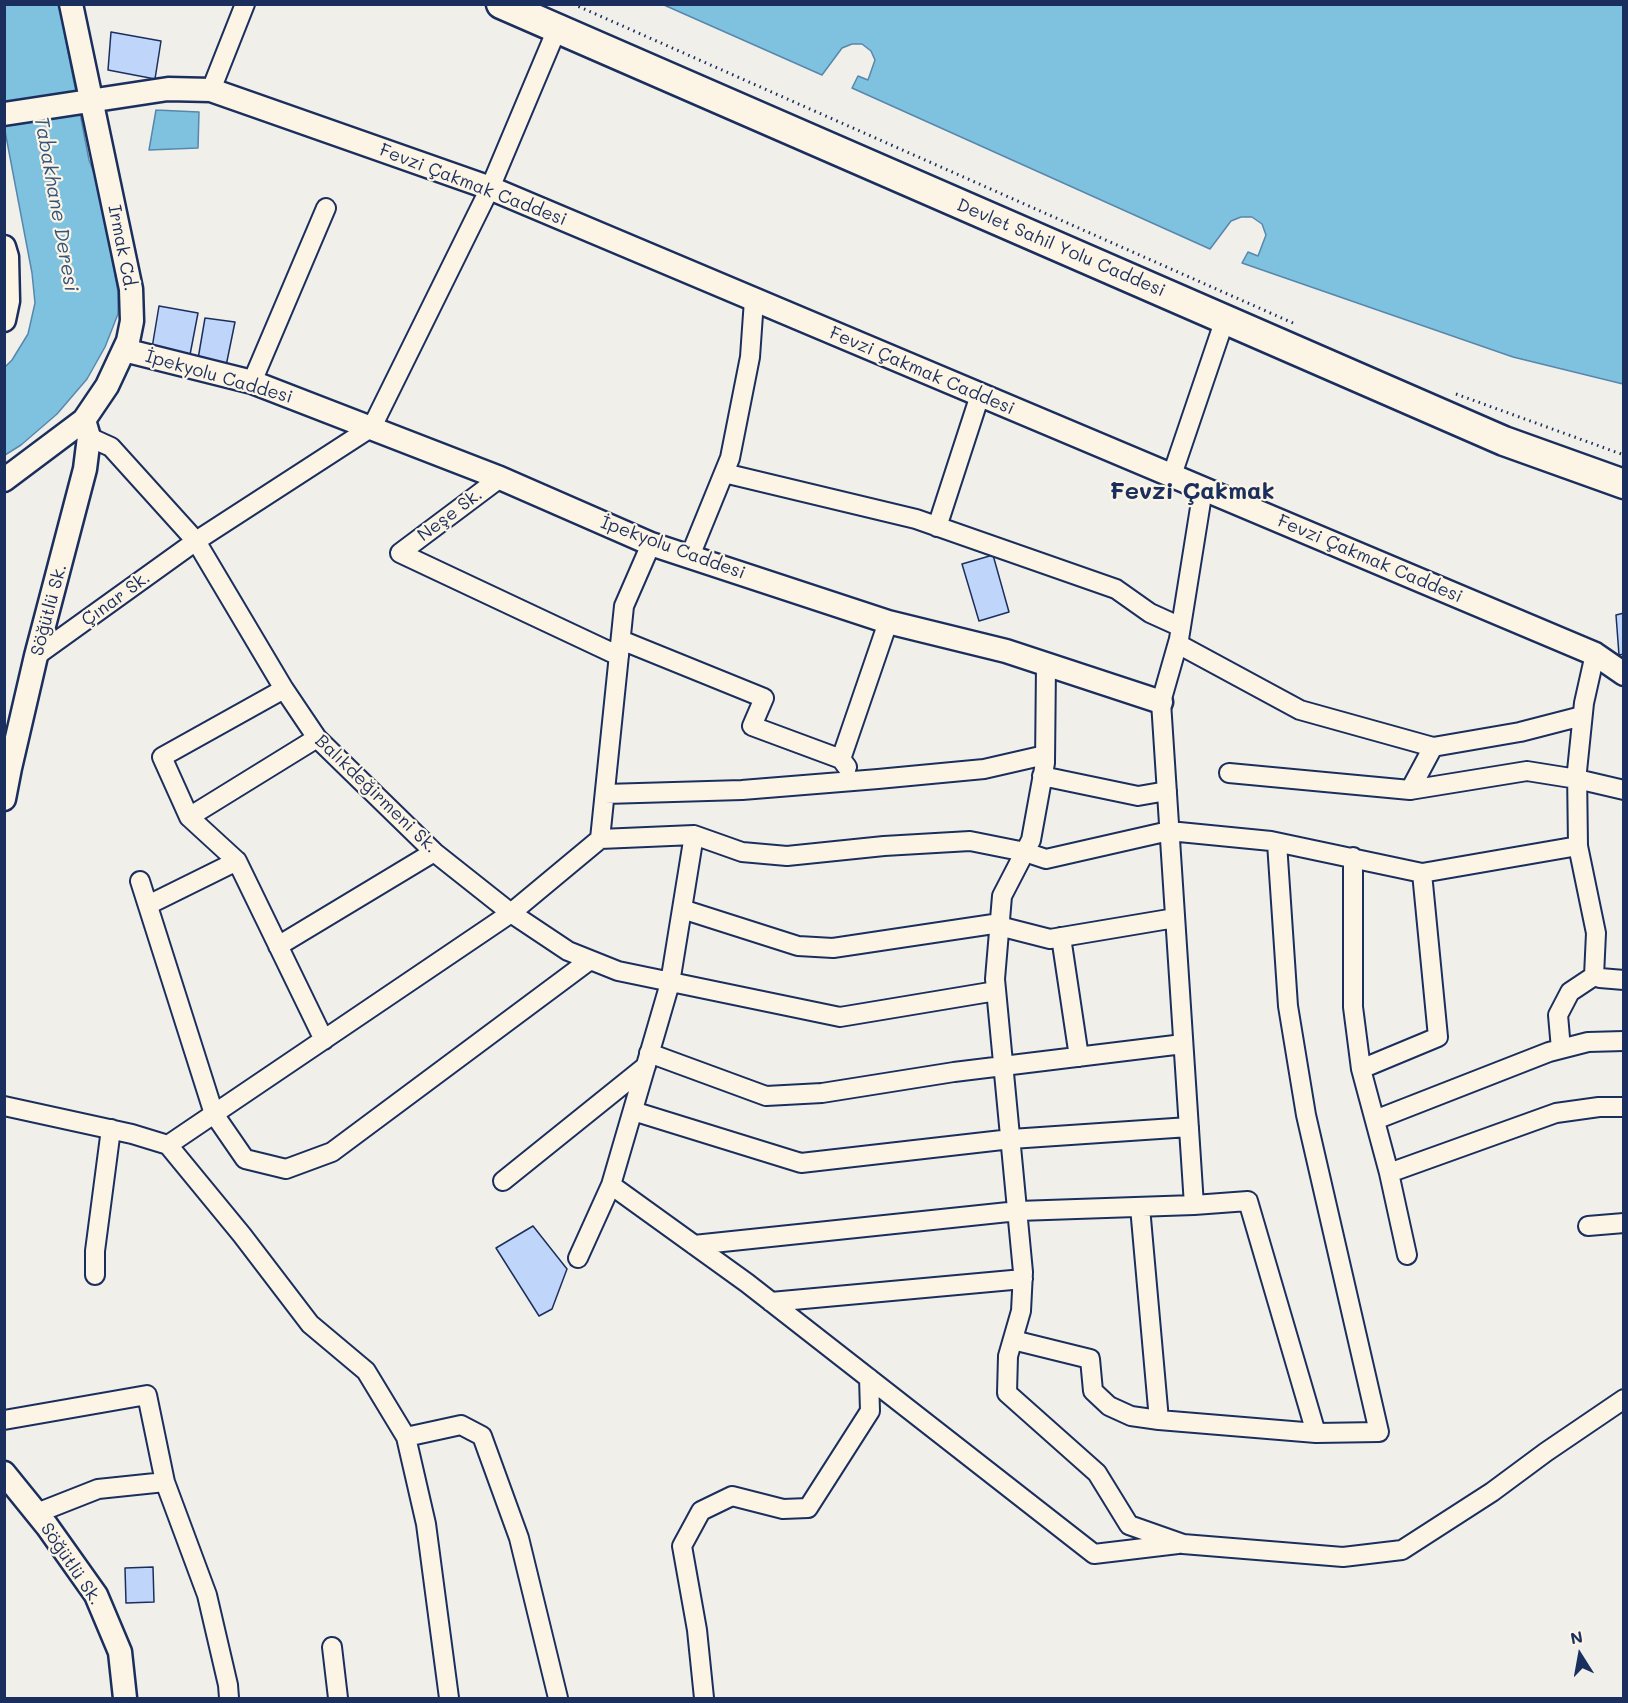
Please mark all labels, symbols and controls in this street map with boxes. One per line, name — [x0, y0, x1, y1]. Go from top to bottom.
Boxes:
water label: Tabakhane Deresi — [29, 115, 83, 293]
street label: Fevzi Çakmak Caddesi — [376, 139, 570, 231]
street label: Devlet Sahil Yolu Caddesi — [953, 194, 1169, 302]
street label: Irmak Cd. — [103, 203, 141, 293]
street label: Fevzi Çakmak Caddesi — [826, 322, 1018, 420]
street label: İpekyolu Caddesi — [143, 346, 295, 408]
district label: Fevzi Çakmak — [1109, 478, 1275, 506]
street label: Neşe Sk. — [413, 484, 487, 546]
street label: Fevzi Çakmak Caddesi — [1274, 510, 1466, 608]
street label: İpekyolu Caddesi — [598, 512, 748, 584]
street label: Söğütlü Sk. — [26, 562, 72, 658]
street label: Çınar Sk. — [77, 567, 155, 631]
street label: Balıkdeğirmeni Sk. — [310, 730, 442, 858]
street label: Söğütlü Sk. — [36, 1519, 106, 1609]
north arrow — [1550, 1625, 1610, 1685]
text: N — [1569, 1625, 1584, 1648]

